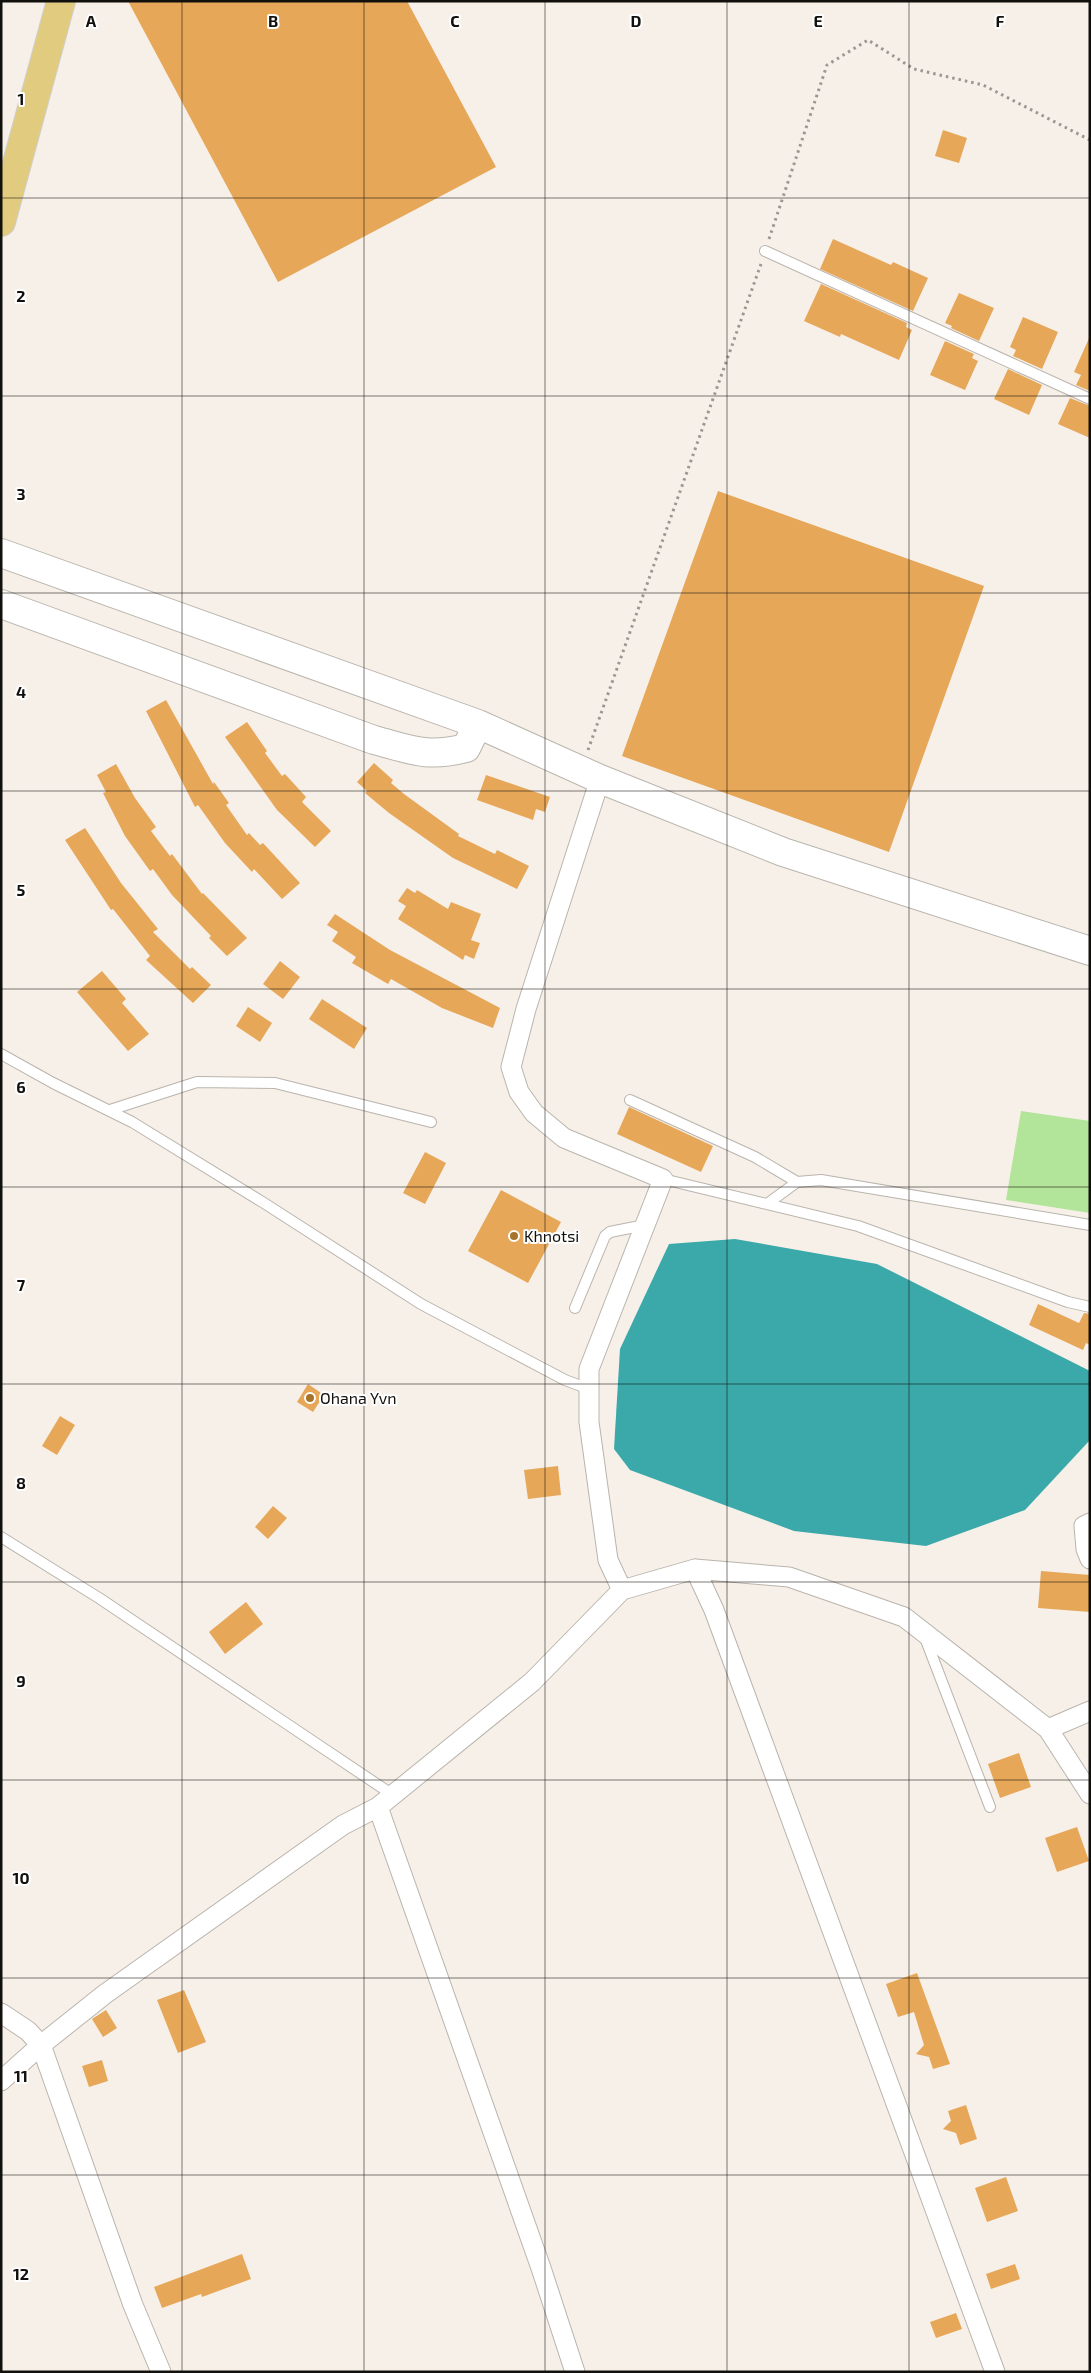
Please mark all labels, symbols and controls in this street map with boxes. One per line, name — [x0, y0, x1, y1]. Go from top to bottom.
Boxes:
text: A — [86, 11, 97, 30]
text: B — [268, 11, 278, 30]
text: C — [450, 11, 460, 30]
text: D — [631, 11, 642, 30]
text: E — [813, 11, 823, 30]
text: F — [996, 11, 1005, 30]
text: 1 — [18, 89, 24, 108]
text: 2 — [16, 286, 26, 305]
text: 3 — [16, 484, 26, 503]
text: 4 — [16, 682, 26, 701]
text: 5 — [17, 880, 26, 899]
text: 6 — [16, 1077, 26, 1096]
place label: Khnotsi — [524, 1226, 579, 1245]
marker: Khnotsi — [508, 1230, 520, 1242]
text: 7 — [17, 1275, 26, 1294]
place label: Ohana Yvn — [320, 1388, 397, 1407]
marker: Ohana Yvn — [304, 1392, 316, 1404]
text: 8 — [16, 1473, 26, 1492]
text: 9 — [16, 1671, 26, 1690]
text: 10 — [12, 1868, 30, 1887]
text: 11 — [14, 2066, 28, 2085]
text: 12 — [13, 2264, 29, 2283]

